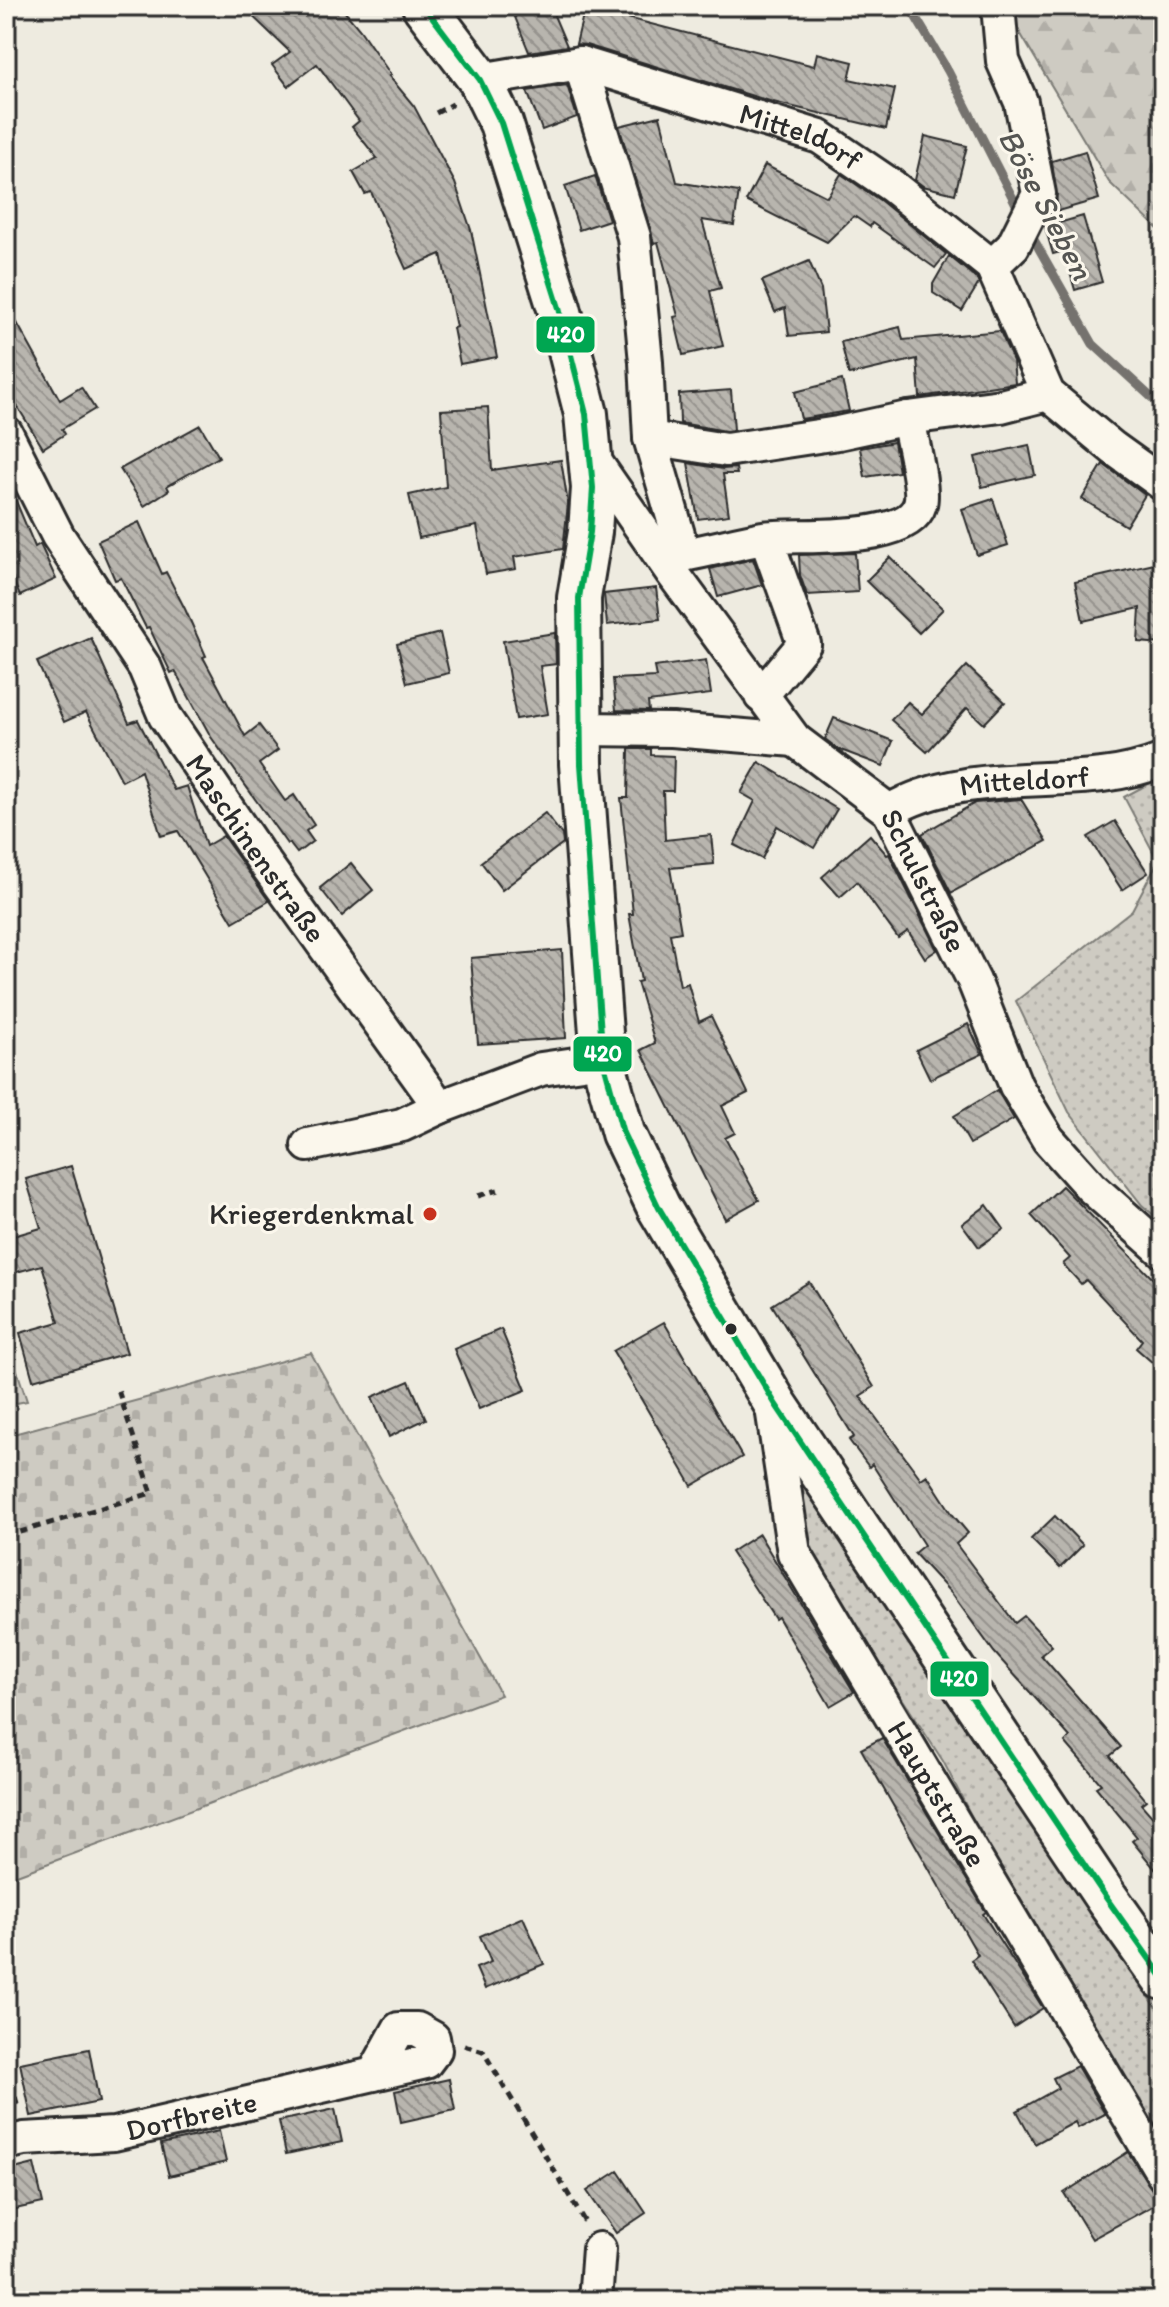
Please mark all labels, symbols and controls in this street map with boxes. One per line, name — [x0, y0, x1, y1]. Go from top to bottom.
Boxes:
street label: Mitteldorf — [735, 94, 870, 178]
water label: Böse Sieben — [990, 122, 1102, 287]
line badge: 420 — [535, 315, 596, 354]
text: 420 — [547, 321, 585, 348]
street label: Maschinenstraße — [178, 746, 335, 950]
street label: Mitteldorf — [957, 757, 1091, 804]
street label: Schulstraße — [873, 803, 976, 958]
line badge: 420 — [572, 1035, 633, 1073]
text: 420 — [584, 1040, 622, 1067]
place label: Kriegerdenkmal — [209, 1195, 414, 1232]
marker: Kriegerdenkmal — [421, 1205, 439, 1223]
unlabelled marker — [723, 1321, 739, 1337]
line badge: 420 — [929, 1660, 990, 1698]
text: 420 — [940, 1665, 978, 1692]
street label: Hauptstraße — [880, 1714, 995, 1874]
street label: Dorfbreite — [122, 2083, 260, 2149]

